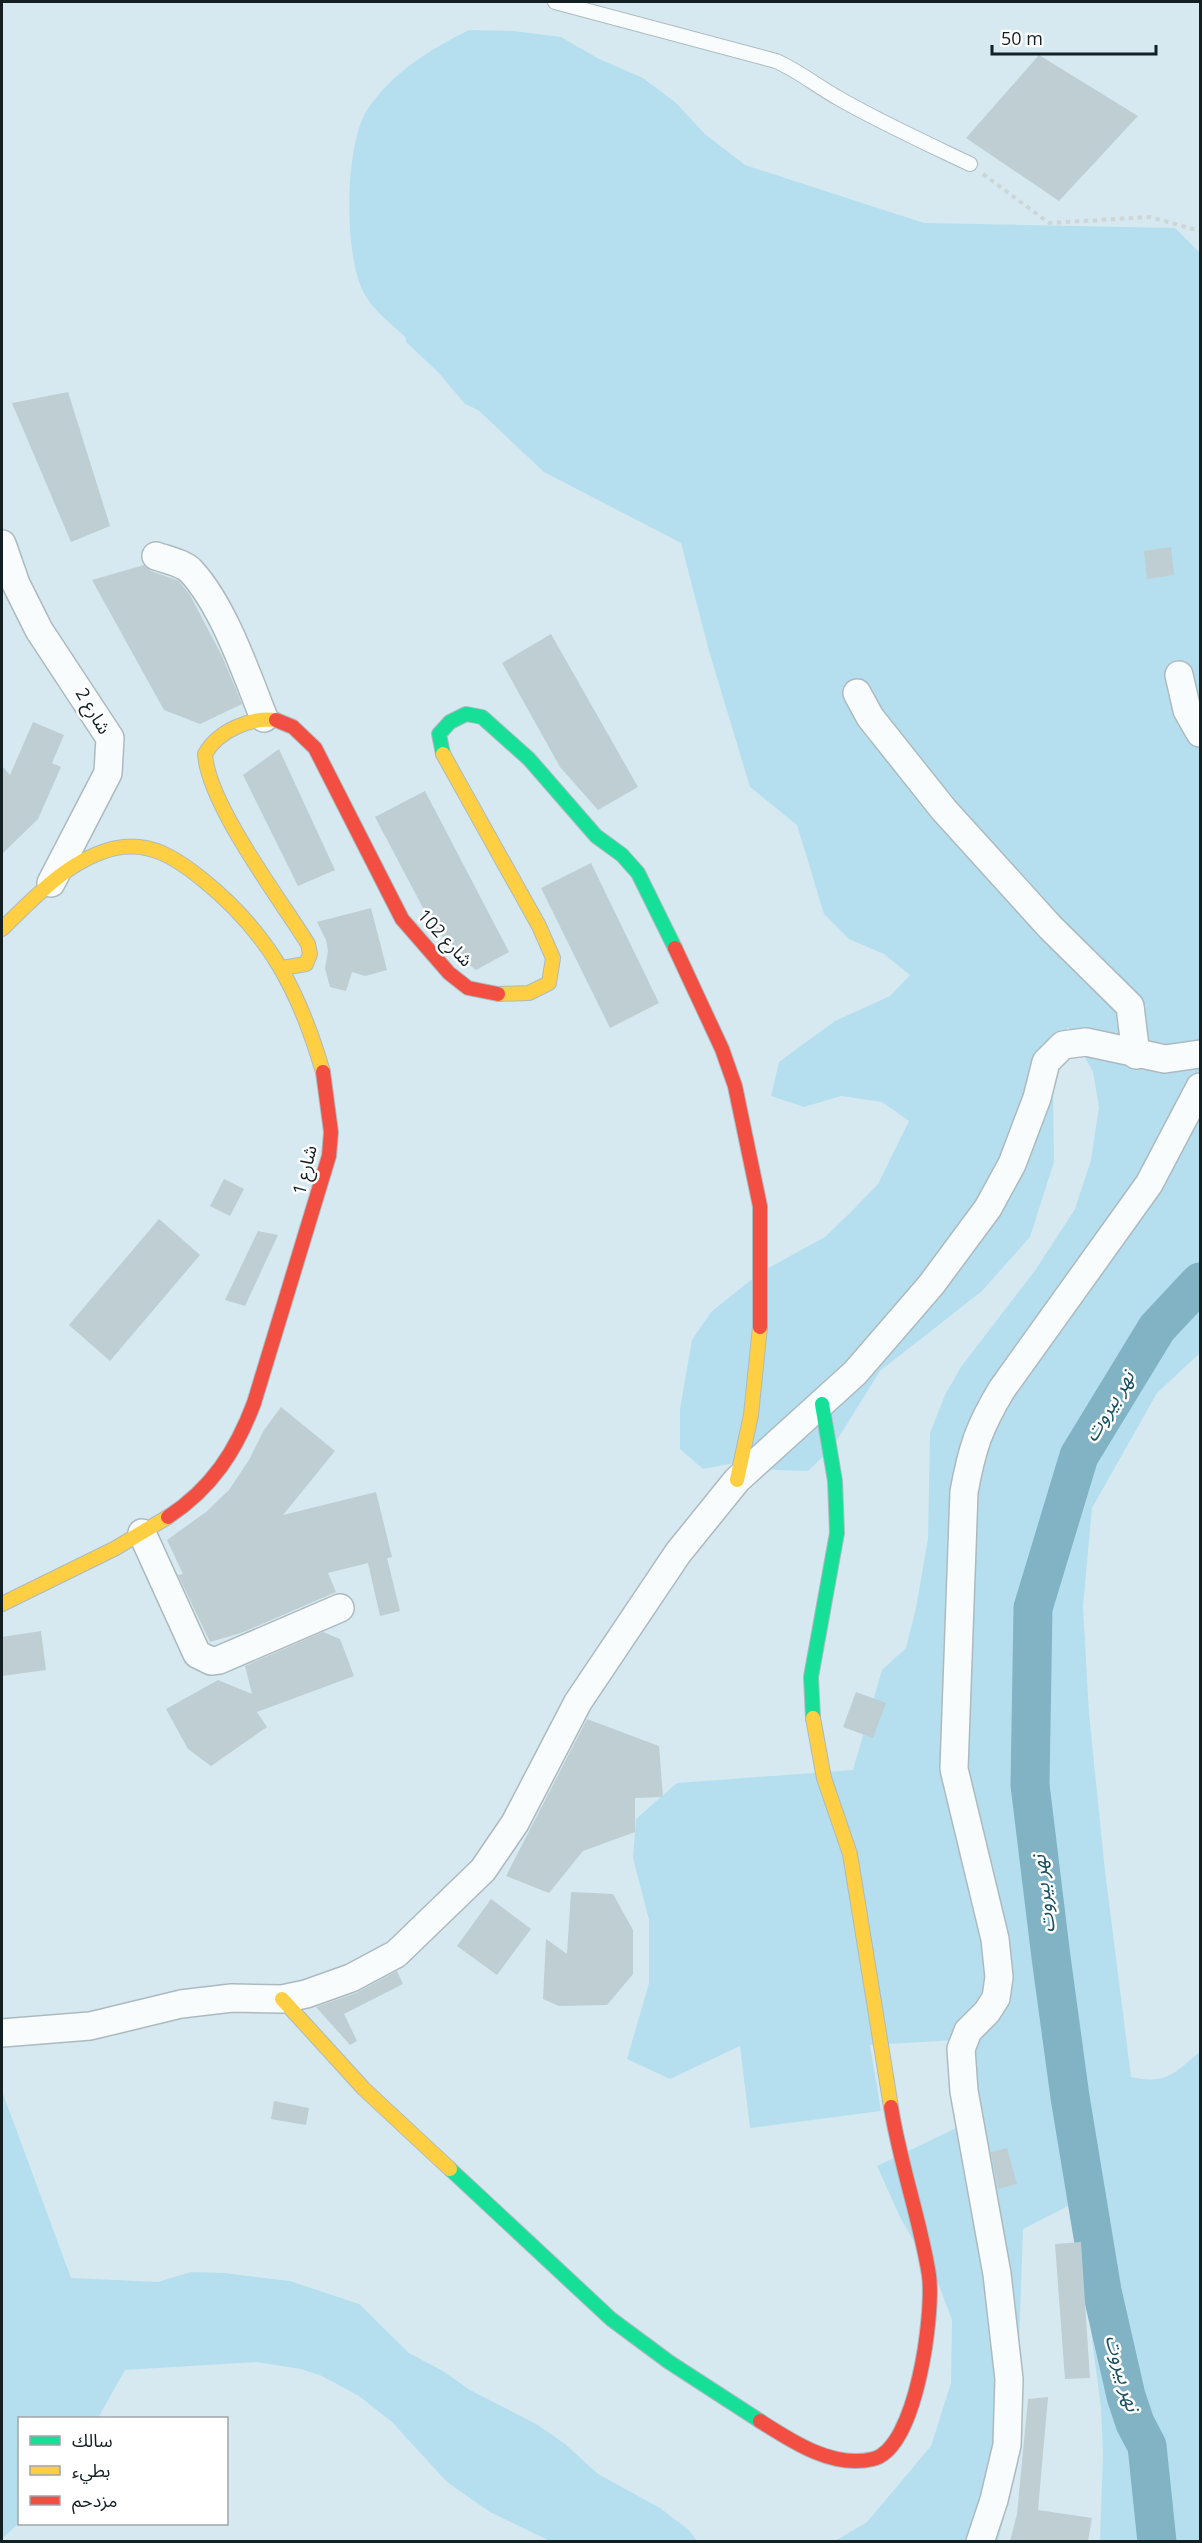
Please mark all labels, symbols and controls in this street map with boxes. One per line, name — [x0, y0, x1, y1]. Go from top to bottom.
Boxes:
scale bar — [992, 18, 1156, 56]
text: 50 m — [1001, 26, 1043, 50]
street label: شارع 2 — [68, 683, 117, 740]
street label: شارع 102 — [411, 903, 479, 973]
street label: شارع 1 — [286, 1143, 325, 1198]
water label: نهر بيروت — [1077, 1364, 1141, 1446]
water label: نهر بيروت — [1024, 1852, 1061, 1935]
water label: نهر بيروت — [1100, 2332, 1148, 2416]
legend — [18, 2417, 228, 2525]
text: سالك — [72, 2428, 113, 2452]
text: بطيء — [72, 2458, 110, 2484]
text: مزدحم — [72, 2488, 117, 2514]

